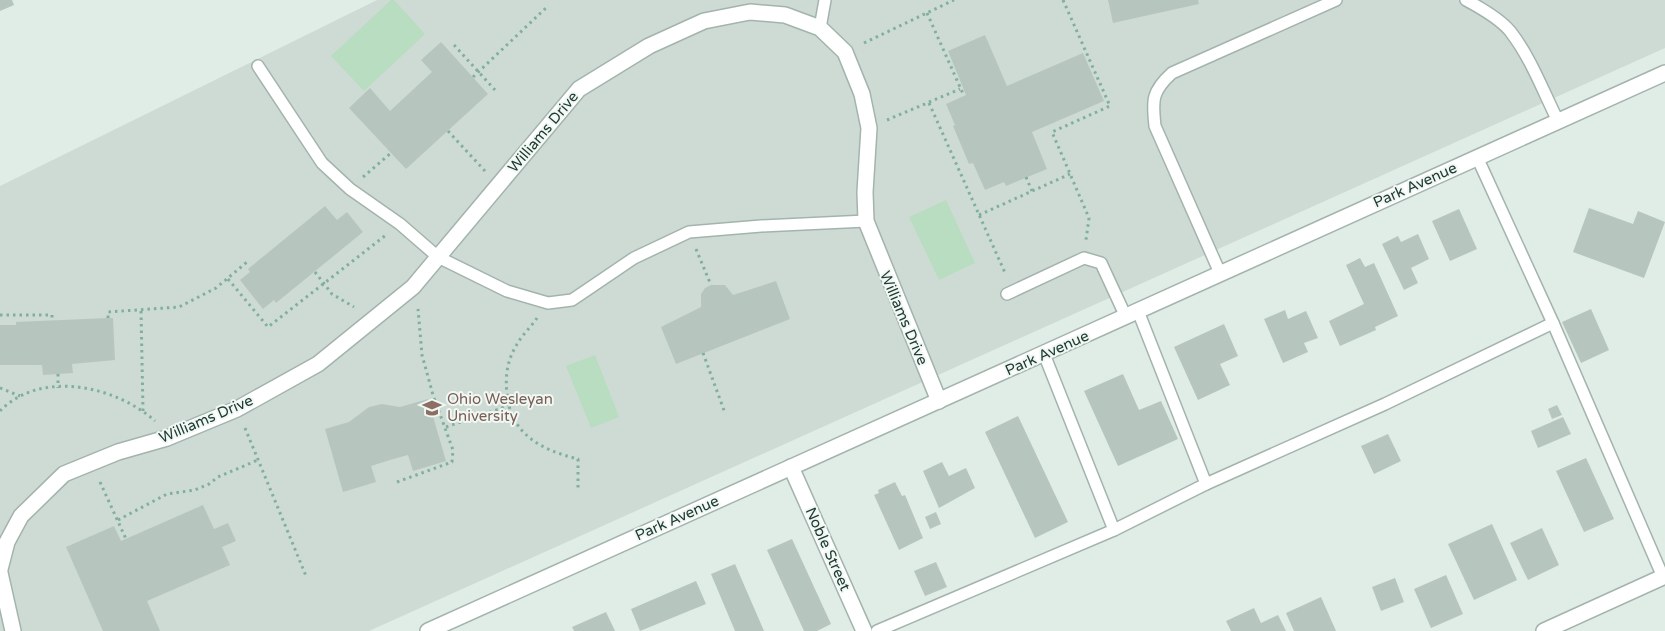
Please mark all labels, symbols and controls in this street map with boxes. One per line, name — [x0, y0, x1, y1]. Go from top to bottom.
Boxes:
street label: Williams Drive — [504, 88, 582, 176]
street label: Park Avenue — [1370, 159, 1460, 211]
street label: Williams Drive — [876, 268, 932, 368]
street label: Park Avenue — [1002, 327, 1092, 379]
place label: Ohio Wesleyan University — [447, 390, 553, 425]
street label: Williams Drive — [156, 391, 256, 447]
school or university icon: Ohio Wesleyan University — [421, 397, 443, 419]
street label: Park Avenue — [632, 492, 722, 544]
street label: Noble Street — [802, 504, 855, 594]

